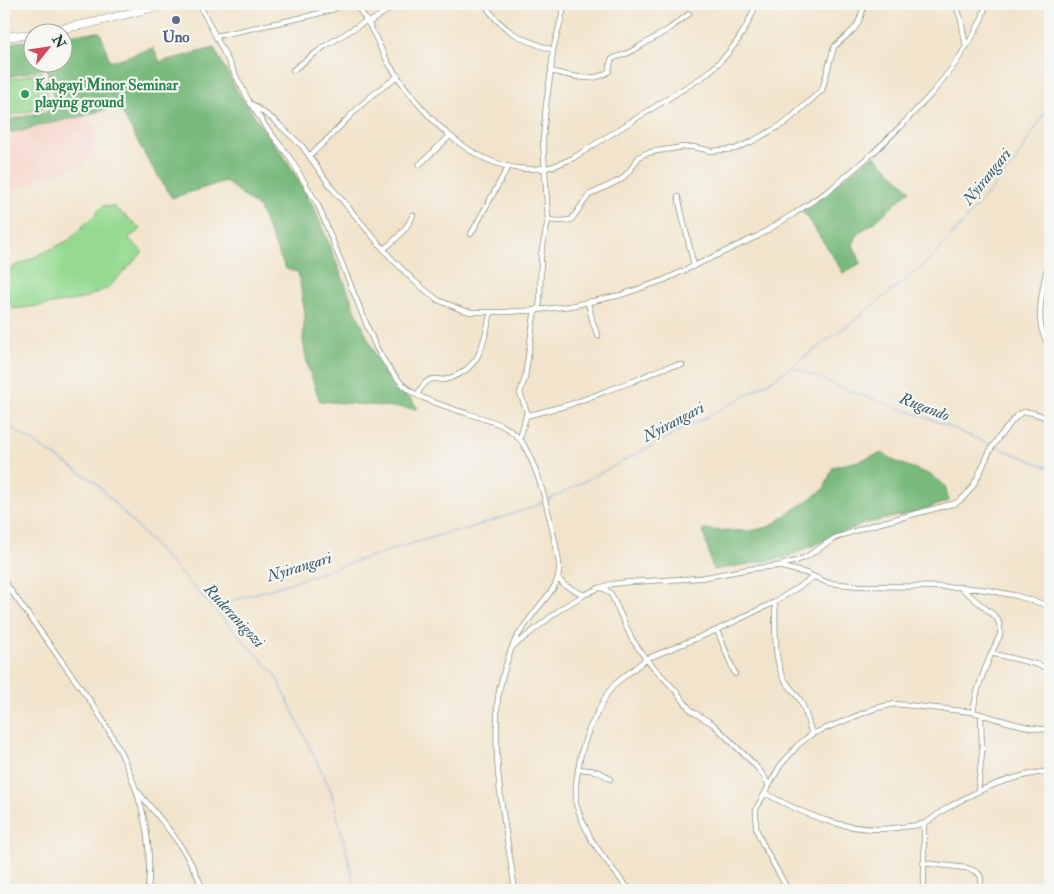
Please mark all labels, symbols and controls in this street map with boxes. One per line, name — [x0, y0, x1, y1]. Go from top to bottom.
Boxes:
marker: Uno — [170, 14, 182, 26]
north arrow — [22, 22, 72, 72]
place label: Uno — [162, 28, 190, 47]
text: N — [48, 31, 70, 52]
place label: Kabgayi Minor Seminar playing ground — [34, 76, 178, 113]
marker: Kabgayi Minor Seminar playing ground — [19, 88, 31, 100]
water label: Nyirangari — [957, 144, 1016, 210]
water label: Rugando — [896, 388, 953, 426]
water label: Nyirangari — [638, 397, 708, 447]
water label: Nyirangari — [263, 547, 335, 587]
water label: Ruderanigozi — [199, 579, 269, 652]

